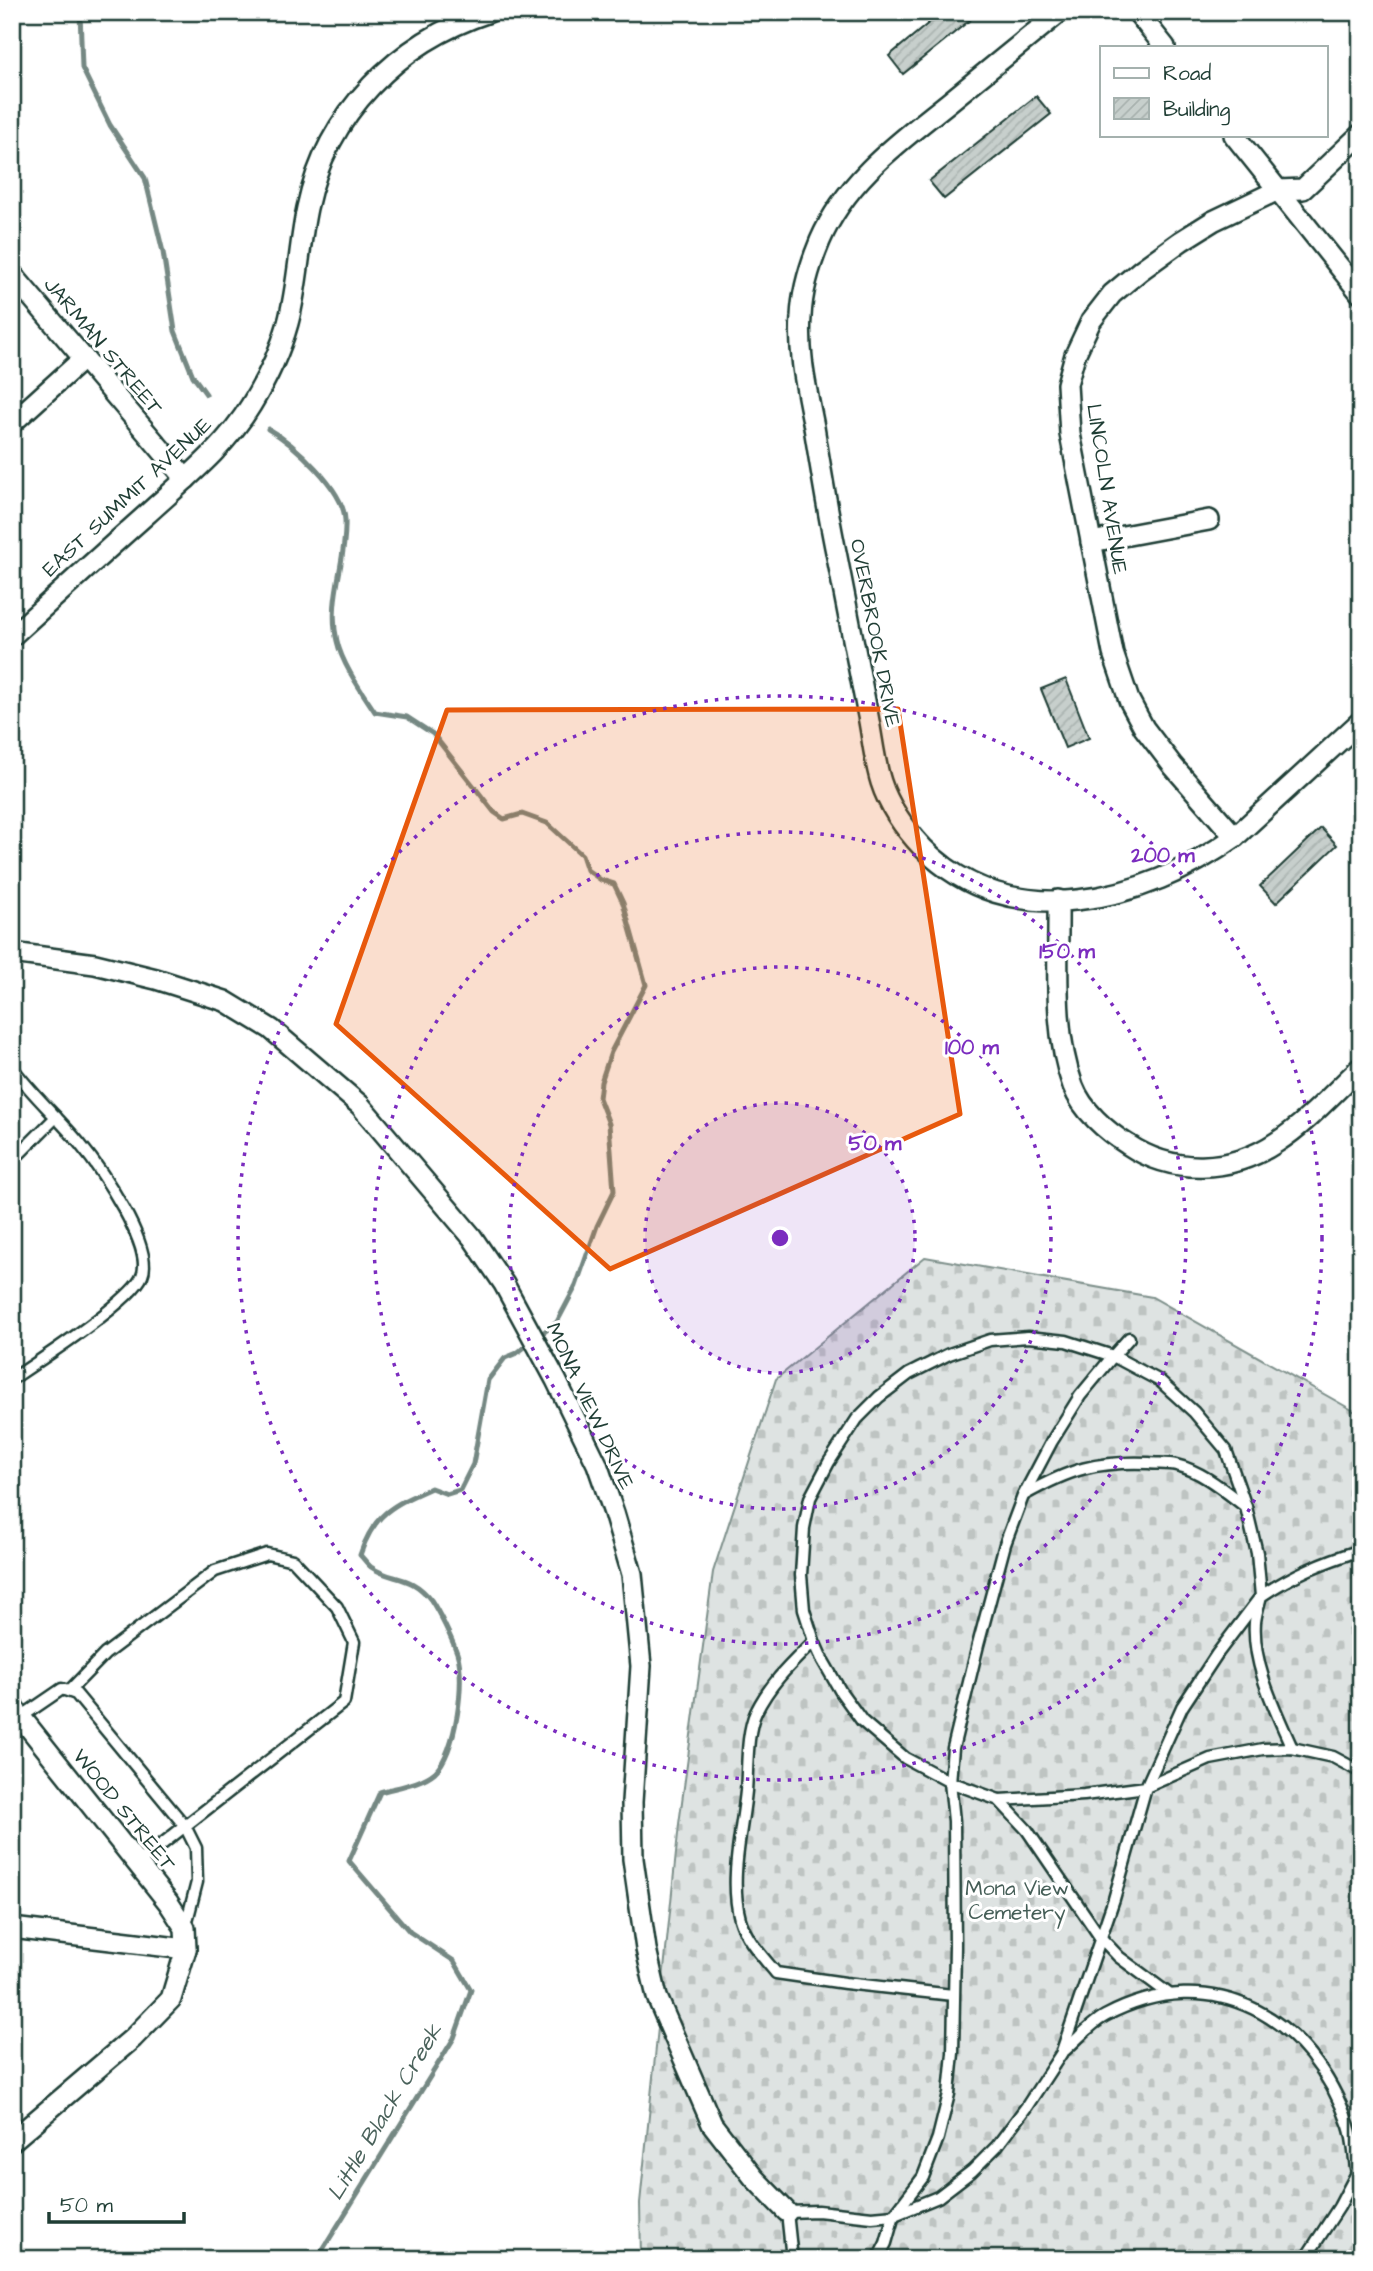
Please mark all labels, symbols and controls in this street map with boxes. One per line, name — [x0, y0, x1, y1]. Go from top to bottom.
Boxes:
legend — [1100, 46, 1328, 136]
text: Road — [1163, 59, 1211, 88]
text: Building — [1163, 95, 1231, 126]
street label: JARMAN STREET — [37, 271, 170, 422]
street label: LINCOLN AVENUE — [1079, 402, 1135, 577]
street label: EAST SUMMIT AVENUE — [36, 410, 218, 583]
street label: OVERBROOK DRIVE — [843, 536, 908, 730]
text: 200 m — [1130, 841, 1195, 870]
text: 150 m — [1039, 937, 1095, 966]
text: 100 m — [945, 1033, 1000, 1062]
text: 50 m — [849, 1129, 902, 1158]
centre of rings — [768, 1226, 792, 1250]
street label: MONA VIEW DRIVE — [539, 1318, 642, 1495]
street label: WOOD STREET — [66, 1743, 183, 1878]
park label: Mona View Cemetery — [965, 1874, 1069, 1929]
water label: Little Black Creek — [320, 2017, 451, 2206]
scale bar — [49, 2180, 184, 2224]
text: 50 m — [60, 2191, 114, 2220]

